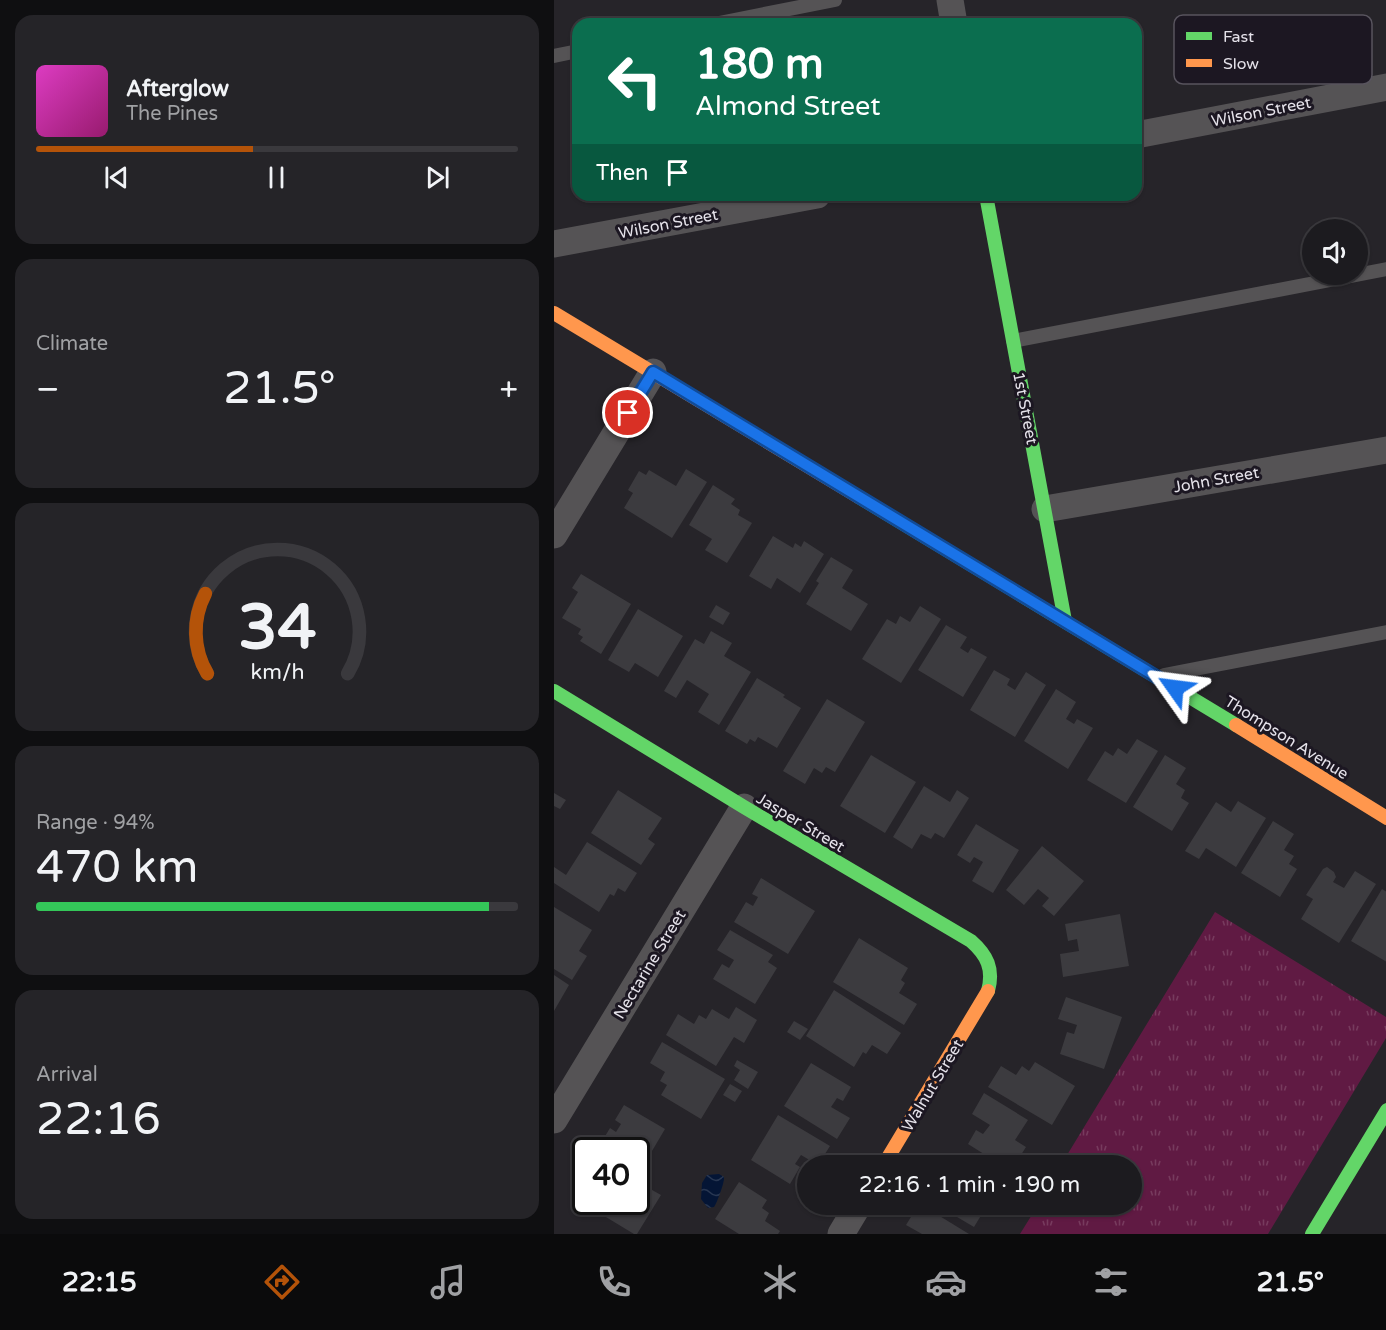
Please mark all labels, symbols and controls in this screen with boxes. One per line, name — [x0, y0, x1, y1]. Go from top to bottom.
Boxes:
legend — [1174, 15, 1372, 84]
text: Fast — [1223, 27, 1254, 47]
text: 180 m — [695, 39, 824, 90]
icon: left — [596, 42, 674, 120]
text: Slow — [1223, 54, 1259, 74]
text: Afterglow — [126, 76, 229, 102]
text: Almond Street — [695, 90, 881, 123]
street label: Wilson Street — [1210, 93, 1313, 131]
text: The Pines — [126, 102, 218, 126]
icon: arrive — [661, 156, 694, 189]
text: Then — [596, 160, 649, 186]
icon: previous — [100, 161, 133, 194]
icon: pause — [260, 161, 293, 194]
icon: next — [421, 161, 454, 194]
street label: Wilson Street — [617, 205, 720, 243]
map controls — [1302, 219, 1368, 285]
button: sound — [1302, 219, 1368, 285]
text: Climate — [36, 332, 108, 356]
text: 21.5° — [223, 362, 336, 416]
text: − — [36, 370, 60, 409]
text: + — [499, 370, 518, 409]
street label: 1st Street — [1008, 370, 1042, 446]
pin — [602, 387, 653, 438]
icon: arrive — [611, 396, 644, 429]
street label: John Street — [1172, 463, 1261, 497]
text: 34 — [238, 591, 316, 666]
position arrow — [1143, 656, 1207, 720]
text: km/h — [250, 659, 304, 685]
street label: Thompson Avenue — [1221, 692, 1352, 784]
street label: Jasper Street — [753, 789, 848, 857]
text: Range · 94% — [36, 811, 155, 835]
text: 470 km — [36, 841, 198, 895]
street label: Nectarine Street — [609, 906, 690, 1023]
street label: Walnut Street — [898, 1036, 968, 1135]
text: Arrival — [36, 1063, 98, 1087]
text: 22:16 — [36, 1093, 161, 1147]
speed limit sign: 40 — [572, 1137, 650, 1215]
text: 22:16 · 1 min · 190 m — [859, 1172, 1080, 1198]
icon: directions — [261, 1261, 303, 1303]
icon: music — [427, 1261, 469, 1303]
icon: phone — [593, 1261, 635, 1303]
icon: climate — [759, 1261, 801, 1303]
icon: car — [925, 1261, 967, 1303]
icon: filters — [1090, 1261, 1132, 1303]
text: 22:15 — [62, 1266, 137, 1299]
text: 21.5° — [1256, 1266, 1324, 1299]

